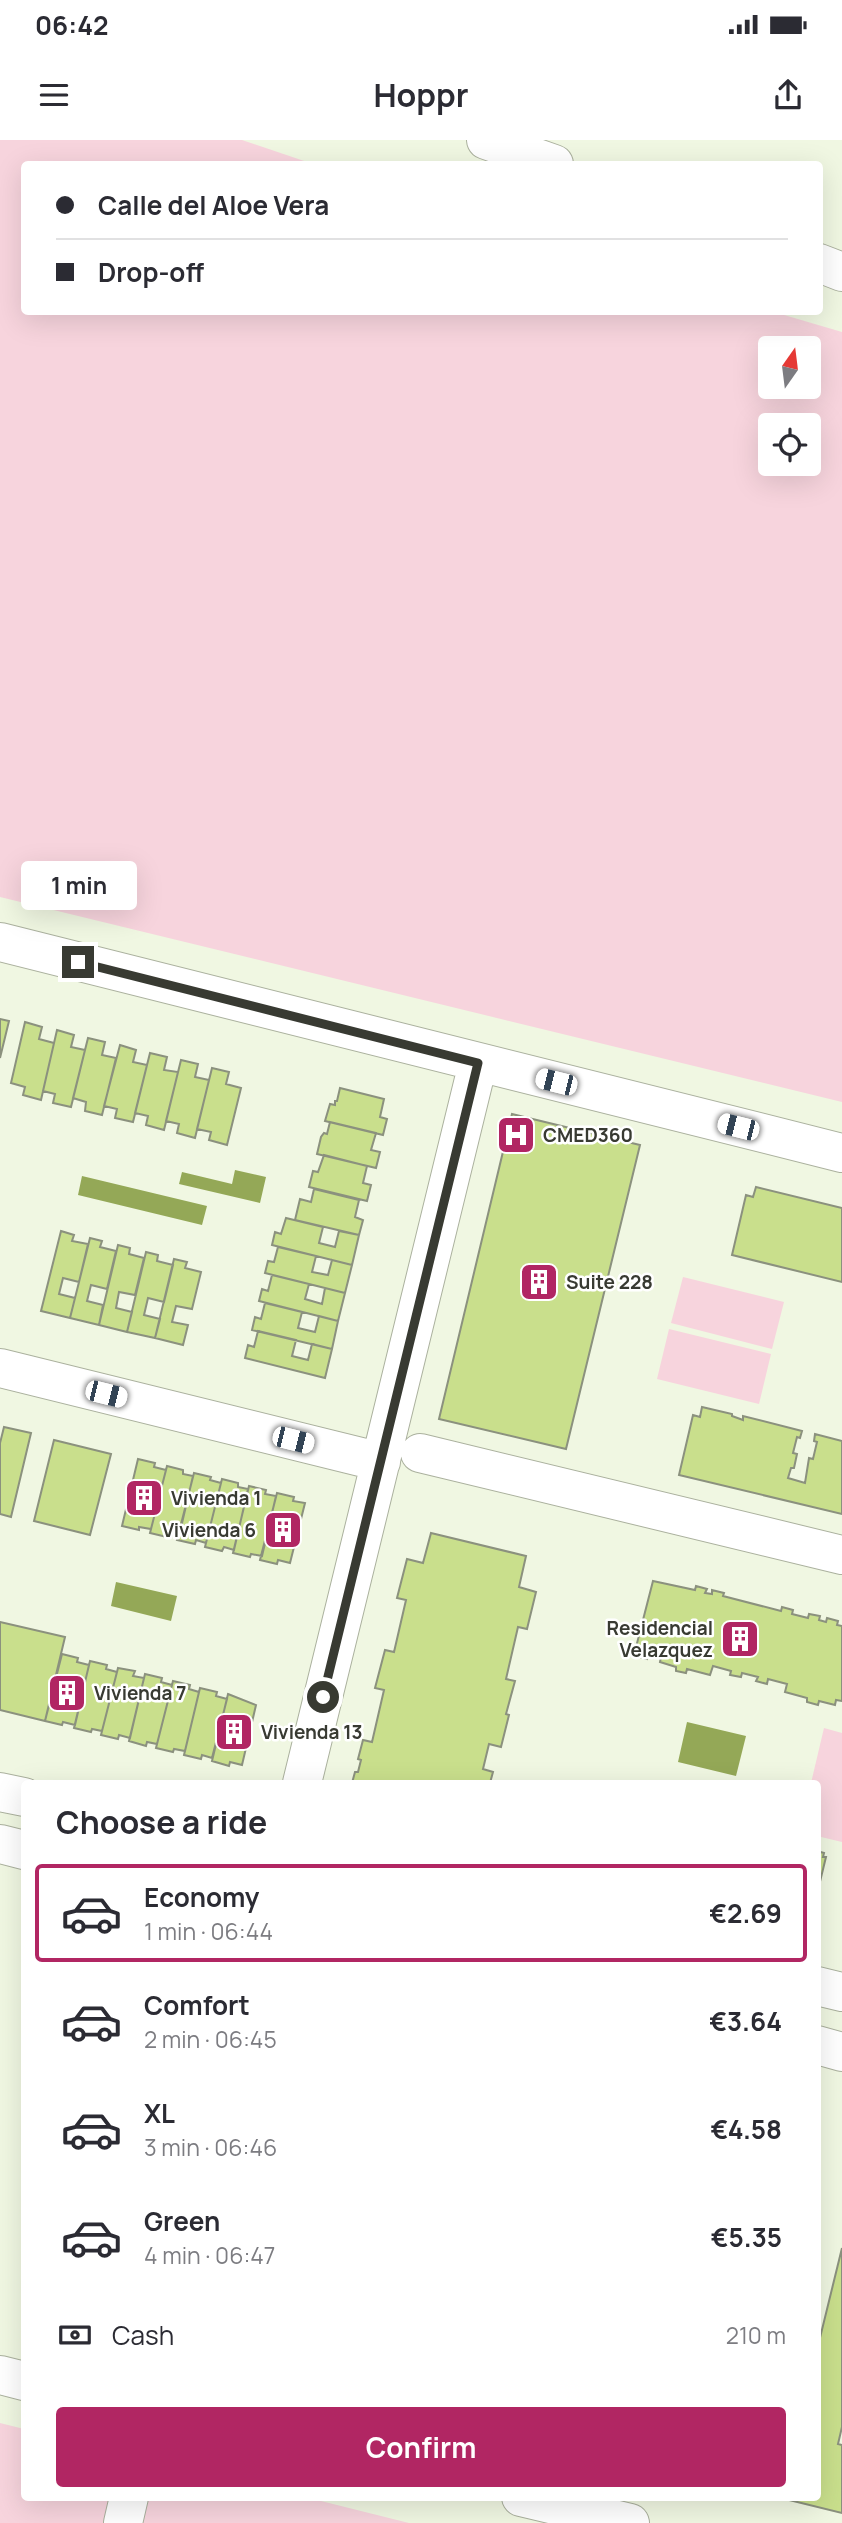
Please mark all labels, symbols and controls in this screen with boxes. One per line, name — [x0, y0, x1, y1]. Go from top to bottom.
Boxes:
text: 06:42 — [35, 7, 108, 43]
text: Hoppr — [373, 73, 469, 117]
icon: menu — [35, 76, 73, 114]
icon: share — [769, 76, 807, 114]
text: Calle del Aloe Vera — [98, 187, 329, 223]
text: Drop-off — [98, 254, 204, 290]
north arrow — [758, 336, 821, 399]
map controls — [758, 336, 821, 476]
button: locate — [758, 413, 821, 476]
callout: 1 min — [20, 860, 136, 910]
text: 1 min — [51, 869, 107, 901]
route end — [62, 946, 94, 978]
car — [534, 1067, 579, 1097]
car — [716, 1112, 761, 1142]
hospital icon: CMED360 — [495, 1114, 537, 1156]
place label: CMED360 — [543, 1122, 633, 1148]
building icon: Suite 228 — [518, 1261, 560, 1303]
place label: Suite 228 — [566, 1269, 653, 1295]
car — [84, 1379, 129, 1409]
car — [271, 1425, 316, 1455]
building icon: Vivienda 1 — [123, 1477, 165, 1519]
place label: Vivienda 1 — [171, 1485, 262, 1511]
building icon: Vivienda 6 — [262, 1509, 304, 1551]
place label: Vivienda 6 — [162, 1517, 256, 1543]
place label: Residencial Velazquez — [607, 1615, 713, 1663]
building icon: Residencial Velazquez — [719, 1618, 761, 1660]
building icon: Vivienda 7 — [46, 1672, 88, 1714]
place label: Vivienda 7 — [94, 1680, 186, 1706]
route start — [307, 1681, 339, 1713]
building icon: Vivienda 13 — [213, 1711, 255, 1753]
place label: Vivienda 13 — [261, 1719, 363, 1745]
text: Choose a ride — [56, 1800, 267, 1844]
text: Economy — [144, 1879, 259, 1915]
icon: car — [60, 1882, 123, 1945]
text: €2.69 — [709, 1895, 782, 1931]
text: 1 min · 06:44 — [144, 1915, 273, 1947]
text: Comfort — [144, 1987, 250, 2023]
icon: car — [60, 1990, 123, 2053]
text: €3.64 — [709, 2003, 782, 2039]
text: 2 min · 06:45 — [144, 2023, 277, 2055]
text: XL — [144, 2095, 175, 2131]
icon: car — [60, 2098, 123, 2161]
text: €4.58 — [710, 2111, 782, 2147]
text: 3 min · 06:46 — [144, 2131, 277, 2163]
text: Green — [144, 2203, 220, 2239]
icon: car — [60, 2206, 123, 2269]
text: €5.35 — [711, 2219, 782, 2255]
text: 4 min · 06:47 — [144, 2239, 275, 2271]
icon: cash — [56, 2316, 94, 2354]
text: Cash — [112, 2317, 174, 2353]
text: 210 m — [726, 2319, 786, 2351]
button: Confirm — [56, 2407, 786, 2487]

